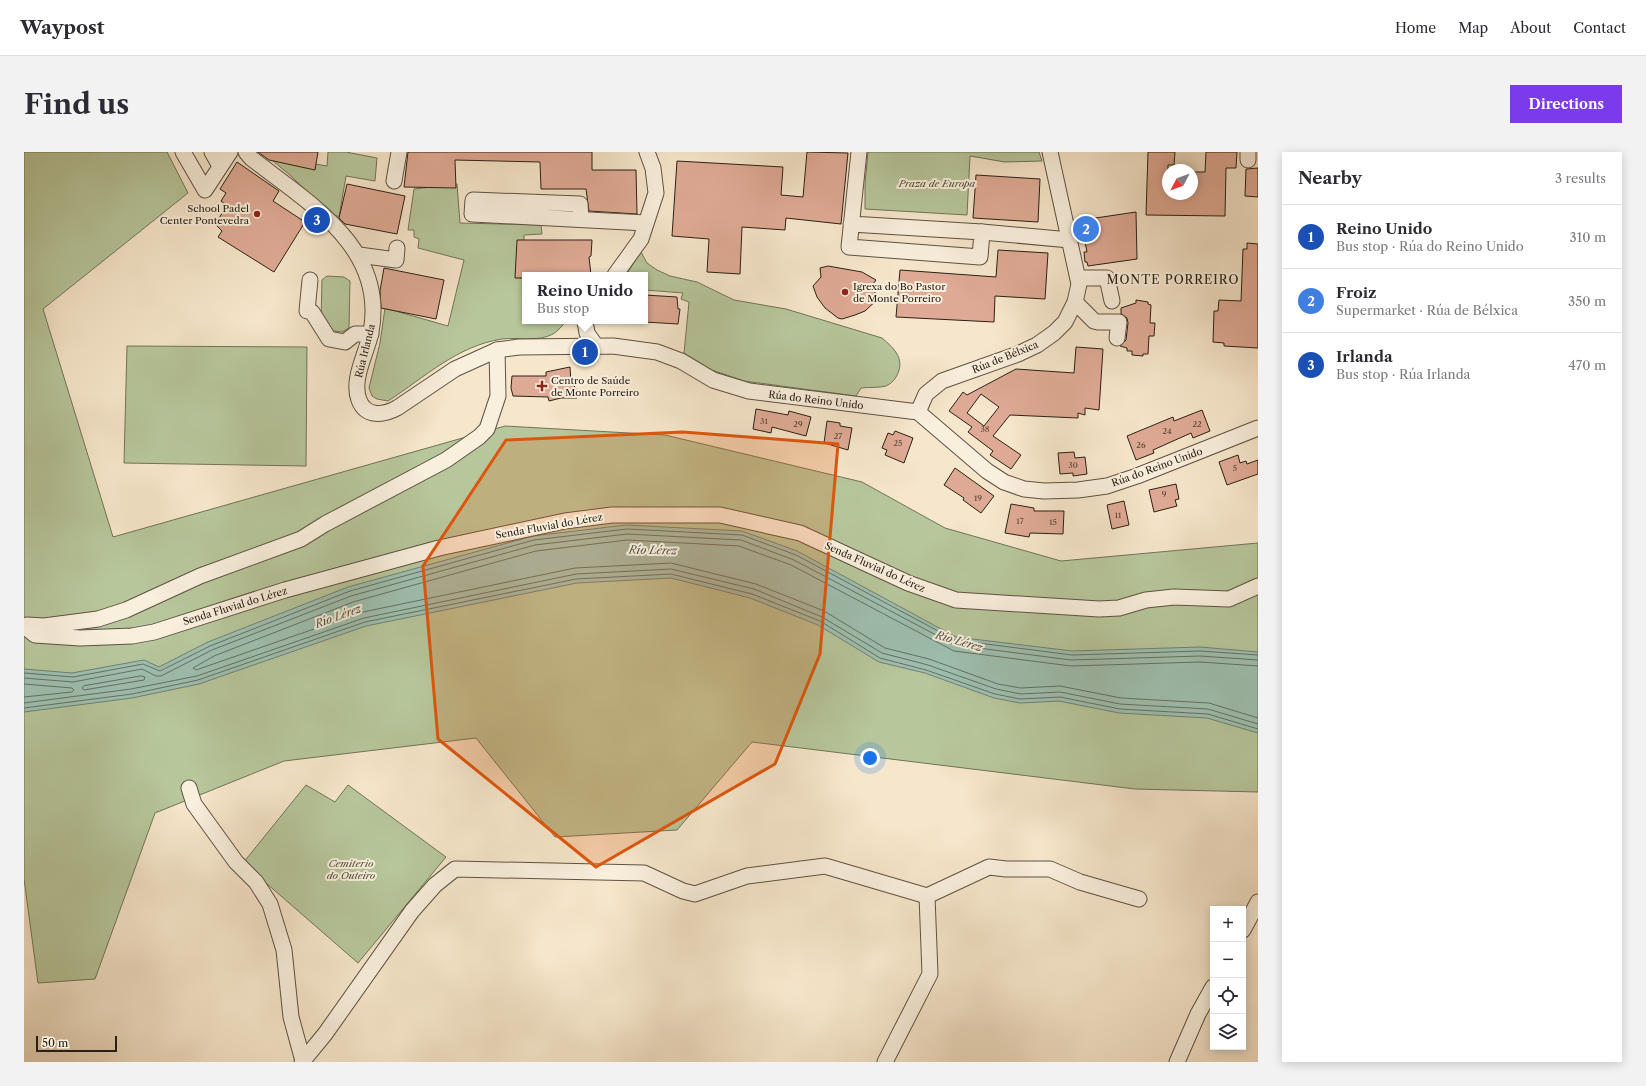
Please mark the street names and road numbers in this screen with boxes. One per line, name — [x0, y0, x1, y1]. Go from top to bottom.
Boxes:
street label: Rúa Irlanda — [352, 322, 378, 379]
street label: Rúa de Bélxica — [970, 338, 1041, 376]
street label: Rúa do Reino Unido — [768, 388, 864, 412]
street label: Rúa do Reino Unido — [1110, 444, 1204, 490]
street label: Senda Fluvial do Lérez — [494, 510, 604, 542]
street label: Senda Fluvial do Lérez — [823, 539, 927, 595]
street label: Senda Fluvial do Lérez — [181, 584, 289, 628]

